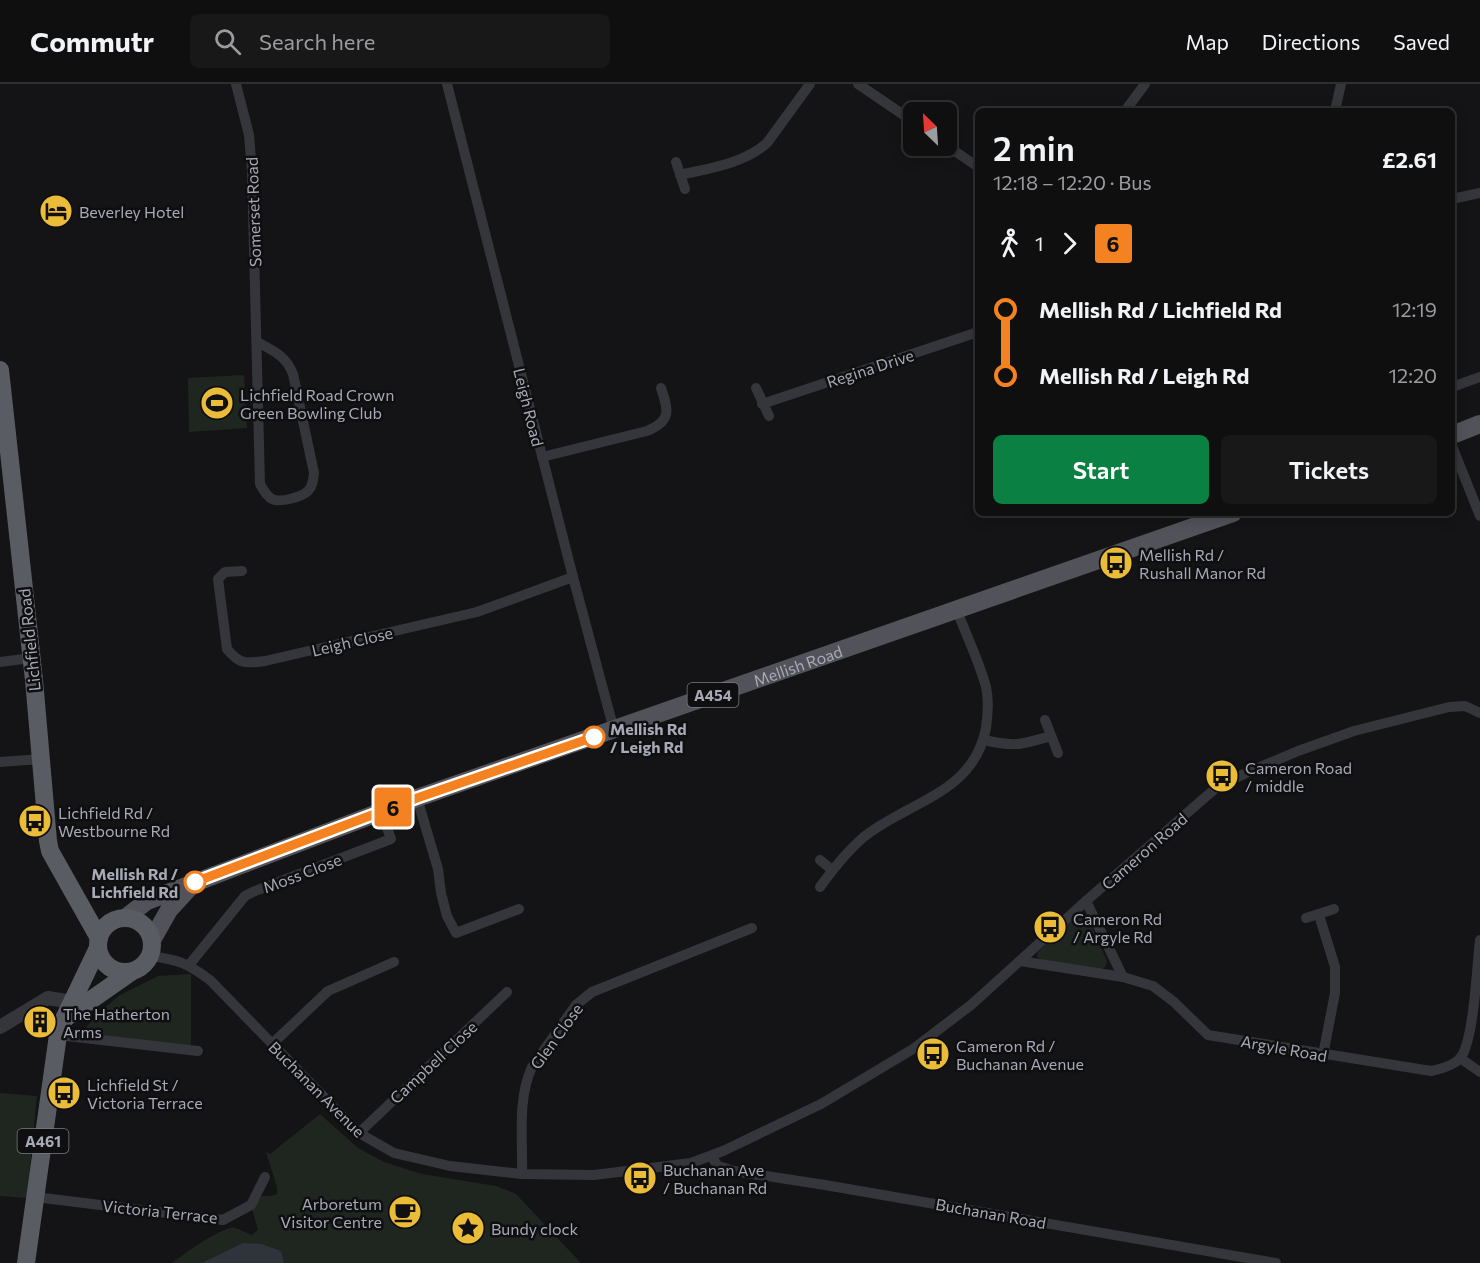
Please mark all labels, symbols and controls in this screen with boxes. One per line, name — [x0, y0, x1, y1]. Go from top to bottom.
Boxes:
search box — [190, 14, 610, 68]
text: Commutr — [30, 24, 154, 58]
icon: search — [211, 25, 244, 58]
text: Search here — [259, 28, 375, 55]
text: Map — [1186, 29, 1229, 54]
text: Directions — [1262, 29, 1360, 54]
text: Saved — [1393, 29, 1450, 54]
north arrow — [903, 102, 957, 156]
map controls — [903, 102, 957, 156]
text: 2 min — [993, 127, 1075, 168]
text: £2.61 — [1382, 146, 1437, 173]
street label: Somerset Road — [242, 157, 264, 267]
text: 12:18 – 12:20 · Bus — [993, 170, 1152, 194]
hotel icon: Beverley Hotel — [38, 193, 74, 229]
place label: Beverley Hotel — [79, 202, 184, 221]
icon: walk — [993, 227, 1026, 260]
icon: forward — [1053, 227, 1086, 260]
text: 1 — [1035, 231, 1044, 255]
text: 6 — [1107, 231, 1120, 256]
text: Mellish Rd / Lichfield Rd — [1039, 296, 1282, 323]
text: 12:19 — [1392, 297, 1437, 321]
street label: Regina Drive — [824, 345, 916, 391]
text: Mellish Rd / Leigh Rd — [1039, 362, 1249, 389]
text: 12:20 — [1389, 363, 1437, 387]
street label: Leigh Road — [510, 366, 548, 448]
sports icon: Lichfield Road Crown Green Bowling Club — [199, 385, 235, 421]
place label: Lichfield Road Crown Green Bowling Club — [240, 385, 394, 422]
button: Start — [993, 435, 1209, 504]
button: Tickets — [1221, 435, 1437, 504]
bus stop icon: Mellish Rd / Rushall Manor Rd — [1098, 545, 1134, 581]
place label: Mellish Rd / Rushall Manor Rd — [1139, 545, 1266, 582]
street label: Lichfield Road — [14, 588, 44, 692]
street label: Leigh Close — [310, 622, 394, 660]
street label: Mellish Road — [751, 641, 845, 689]
road number: A454 — [688, 683, 738, 707]
place label: Mellish Rd / Leigh Rd — [610, 719, 687, 756]
marker: Mellish Rd / Leigh Rd — [583, 726, 605, 748]
bus stop icon: Cameron Road / middle — [1204, 758, 1240, 794]
place label: Cameron Road / middle — [1245, 758, 1352, 795]
line badge: 6 — [374, 788, 412, 826]
text: 6 — [387, 795, 399, 820]
bus stop icon: Lichfield Rd / Westbourne Rd — [17, 803, 53, 839]
place label: Lichfield Rd / Westbourne Rd — [58, 803, 170, 840]
street label: Cameron Road — [1097, 809, 1191, 893]
street label: Moss Close — [260, 849, 344, 897]
place label: Mellish Rd / Lichfield Rd — [91, 864, 179, 901]
marker: Mellish Rd / Lichfield Rd — [184, 871, 206, 893]
bus stop icon: Cameron Rd / Argyle Rd — [1032, 909, 1068, 945]
place label: Cameron Rd / Argyle Rd — [1073, 909, 1162, 946]
street label: Glen Close — [526, 999, 586, 1073]
building icon: The Hatherton Arms — [22, 1004, 58, 1040]
place label: The Hatherton Arms — [63, 1004, 170, 1041]
street label: Campbell Close — [386, 1017, 480, 1107]
street label: Argyle Road — [1239, 1031, 1329, 1065]
bus stop icon: Cameron Rd / Buchanan Avenue — [915, 1036, 951, 1072]
place label: Cameron Rd / Buchanan Avenue — [956, 1036, 1084, 1073]
street label: Buchanan Avenue — [265, 1037, 369, 1141]
bus stop icon: Lichfield St / Victoria Terrace — [46, 1075, 82, 1111]
place label: Lichfield St / Victoria Terrace — [87, 1075, 203, 1112]
road number: A461 — [18, 1129, 68, 1153]
bus stop icon: Buchanan Ave / Buchanan Rd — [622, 1160, 658, 1196]
place label: Buchanan Ave / Buchanan Rd — [663, 1160, 767, 1197]
place label: Arboretum Visitor Centre — [280, 1194, 382, 1231]
cafe icon: Arboretum Visitor Centre — [387, 1194, 423, 1230]
street label: Buchanan Road — [934, 1194, 1048, 1232]
street label: Victoria Terrace — [101, 1196, 219, 1226]
place icon: Bundy clock — [450, 1210, 486, 1246]
place label: Bundy clock — [491, 1219, 578, 1238]

